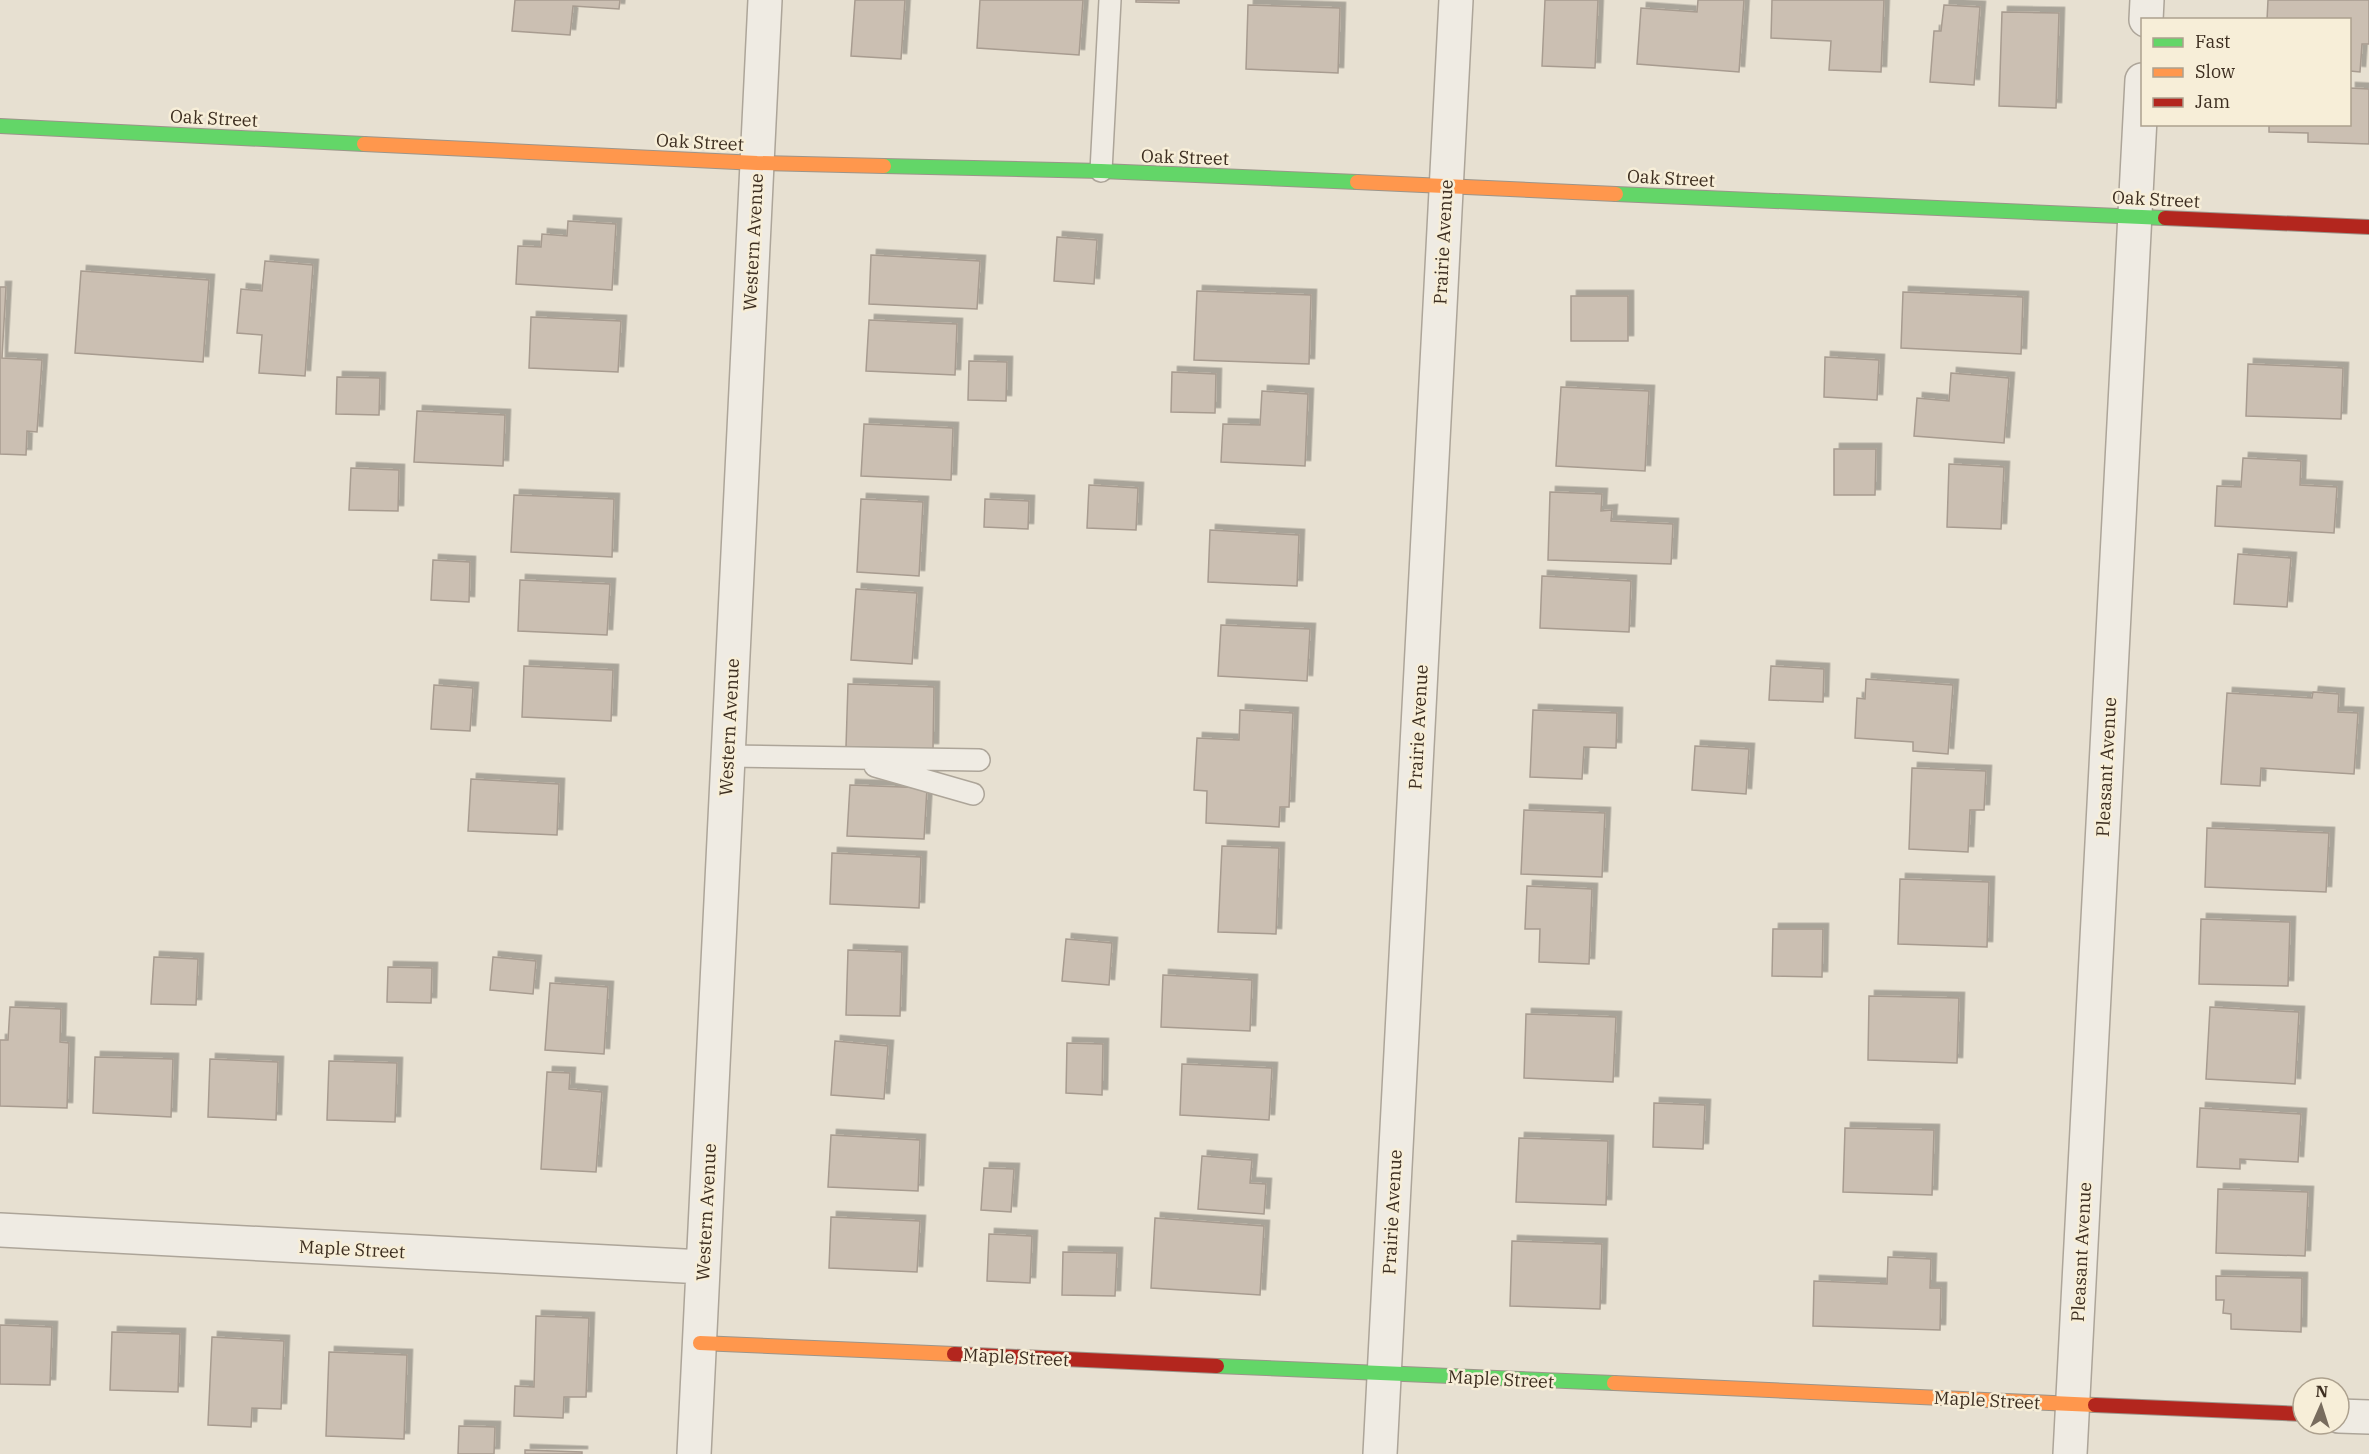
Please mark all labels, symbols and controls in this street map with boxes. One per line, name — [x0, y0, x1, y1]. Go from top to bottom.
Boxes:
legend — [2141, 18, 2351, 126]
text: Fast — [2195, 30, 2230, 53]
text: Slow — [2195, 60, 2235, 83]
text: Jam — [2195, 90, 2230, 113]
street label: Oak Street — [169, 104, 259, 132]
street label: Oak Street — [655, 128, 745, 156]
street label: Oak Street — [1141, 144, 1229, 170]
street label: Oak Street — [1626, 164, 1716, 192]
street label: Western Avenue — [738, 173, 768, 311]
street label: Prairie Avenue — [1428, 179, 1458, 305]
street label: Oak Street — [2111, 185, 2201, 213]
street label: Western Avenue — [714, 658, 744, 796]
street label: Prairie Avenue — [1403, 664, 1433, 790]
street label: Pleasant Avenue — [2091, 696, 2121, 838]
street label: Western Avenue — [691, 1143, 721, 1281]
street label: Prairie Avenue — [1377, 1149, 1407, 1275]
street label: Pleasant Avenue — [2066, 1181, 2096, 1323]
street label: Maple Street — [298, 1235, 406, 1263]
street label: Maple Street — [962, 1343, 1070, 1371]
street label: Maple Street — [1447, 1365, 1555, 1393]
north arrow — [2291, 1376, 2351, 1436]
text: N — [2315, 1381, 2329, 1401]
street label: Maple Street — [1933, 1386, 2041, 1414]

